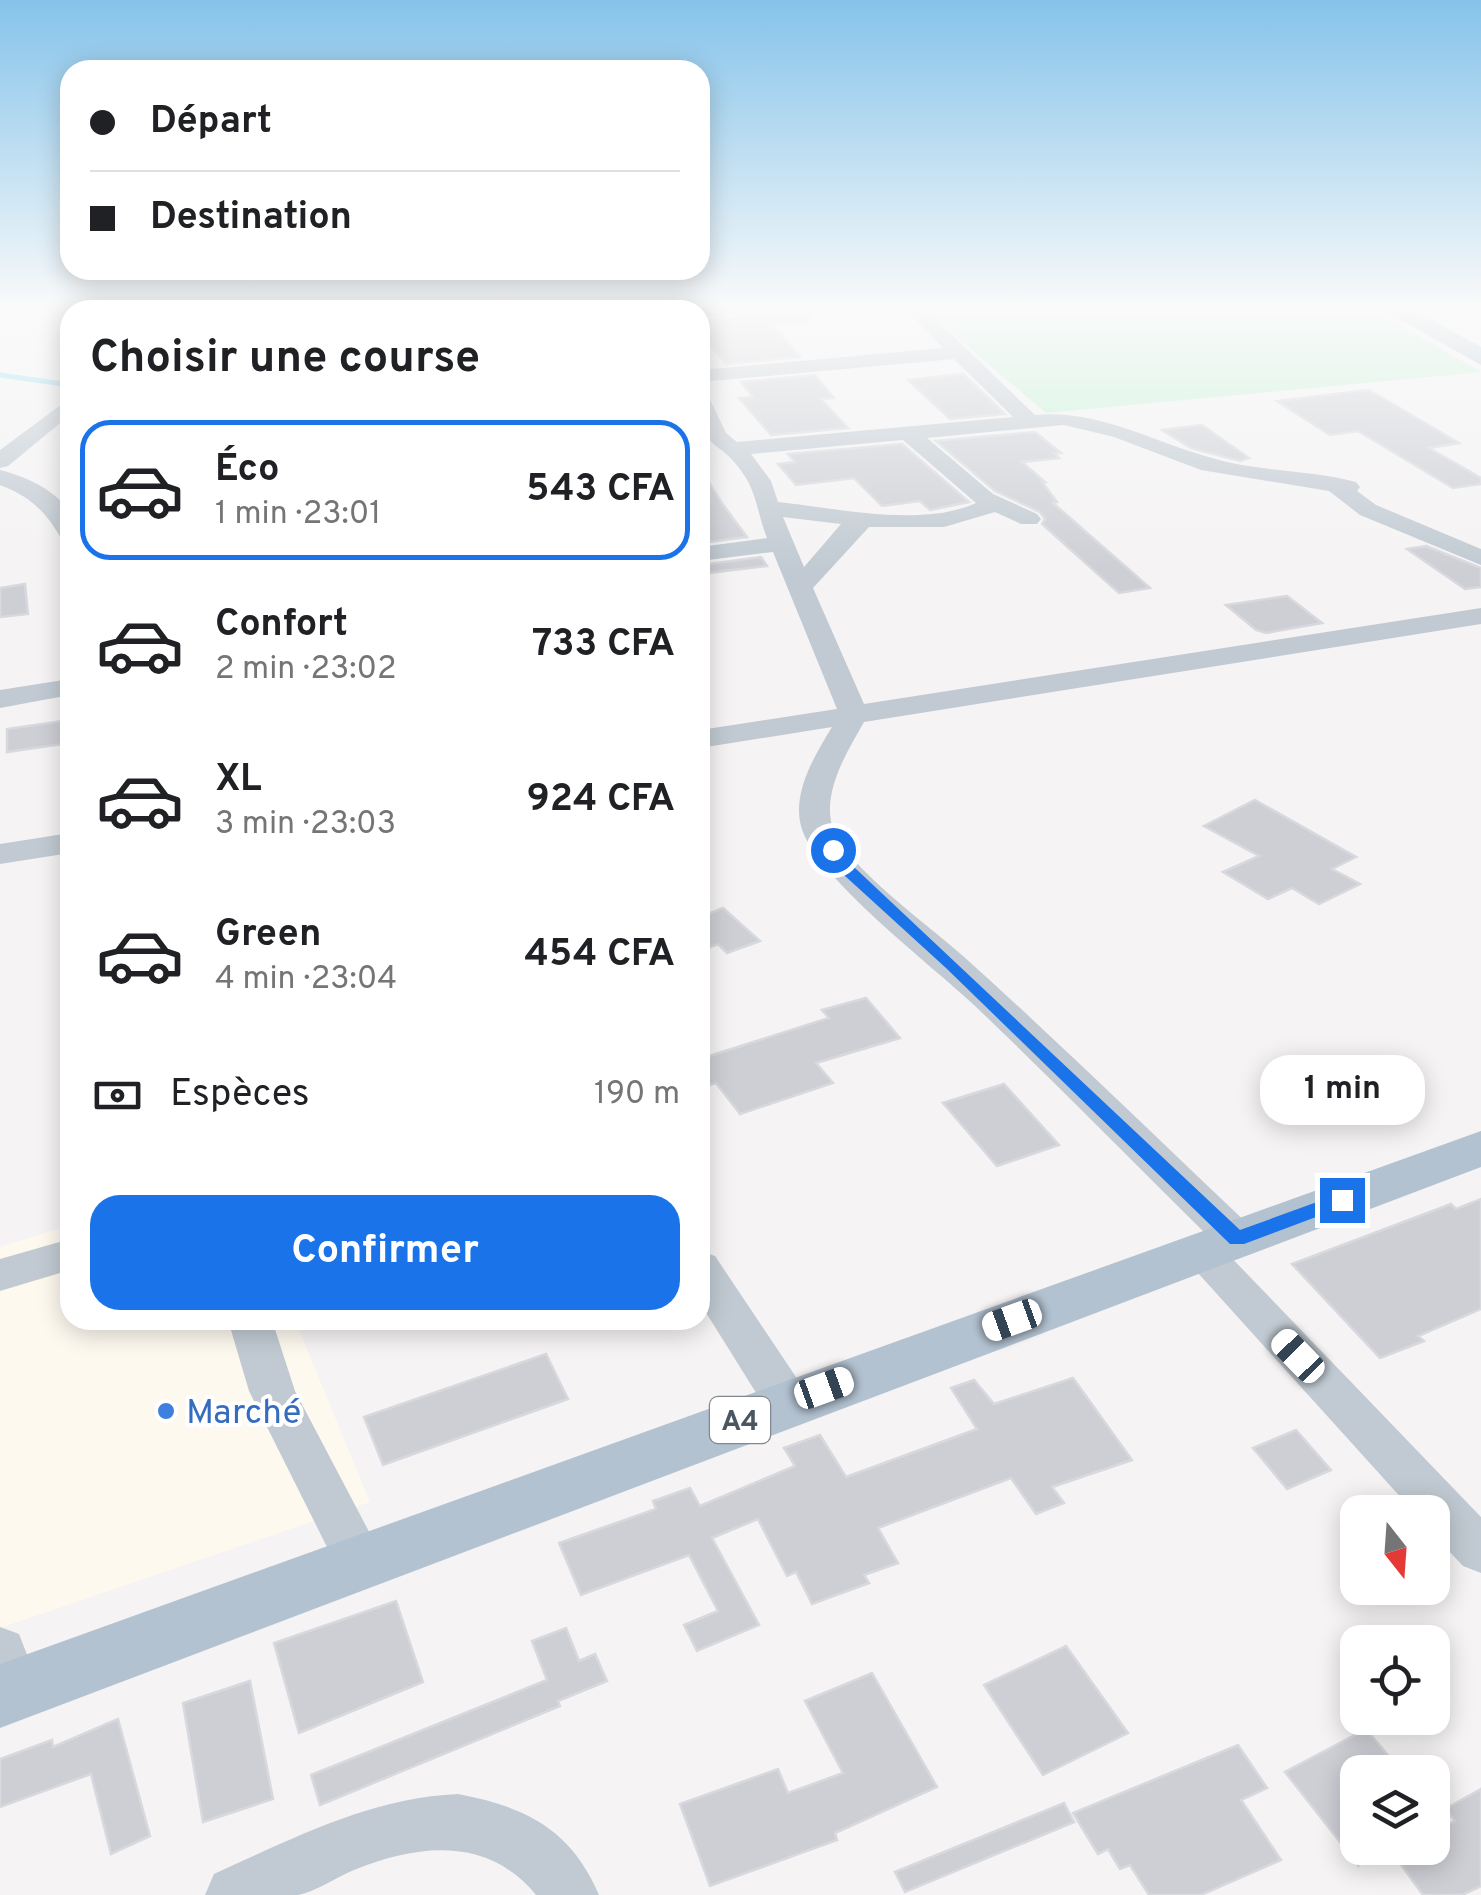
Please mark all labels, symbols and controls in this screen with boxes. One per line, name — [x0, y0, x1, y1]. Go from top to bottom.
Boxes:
text: Départ — [150, 98, 272, 147]
text: Destination — [150, 194, 352, 243]
text: Choisir une course — [90, 331, 480, 388]
icon: car — [95, 445, 185, 535]
text: Éco — [215, 446, 279, 495]
text: 543 CFA — [526, 466, 675, 515]
text: 1 min · 23:01 — [215, 495, 381, 535]
icon: car — [95, 600, 185, 690]
text: Confort — [215, 601, 348, 650]
text: 733 CFA — [532, 621, 675, 670]
text: 2 min · 23:02 — [215, 650, 397, 690]
icon: car — [95, 755, 185, 845]
text: XL — [215, 756, 262, 805]
text: 924 CFA — [526, 776, 675, 825]
text: 3 min · 23:03 — [215, 805, 396, 845]
route start — [811, 828, 856, 873]
icon: car — [95, 910, 185, 1000]
text: Green — [215, 911, 321, 960]
text: 454 CFA — [525, 931, 675, 980]
text: 4 min · 23:04 — [215, 960, 397, 1000]
callout: 1 min — [1260, 1055, 1424, 1125]
icon: cash — [90, 1068, 145, 1123]
text: 1 min — [1304, 1070, 1381, 1110]
text: Espèces — [170, 1071, 310, 1120]
text: 190 m — [594, 1075, 680, 1115]
route end — [1320, 1178, 1365, 1223]
button: Confirmer — [90, 1195, 680, 1310]
car — [979, 1296, 1045, 1344]
car — [1266, 1324, 1330, 1388]
car — [791, 1364, 857, 1412]
place label: Marché — [186, 1392, 301, 1436]
road number: A4 — [710, 1397, 770, 1443]
marker: Marché — [155, 1400, 177, 1422]
north arrow — [1340, 1495, 1450, 1605]
map controls — [1340, 1495, 1450, 1865]
button: locate — [1340, 1625, 1450, 1735]
button: layers — [1340, 1755, 1450, 1865]

